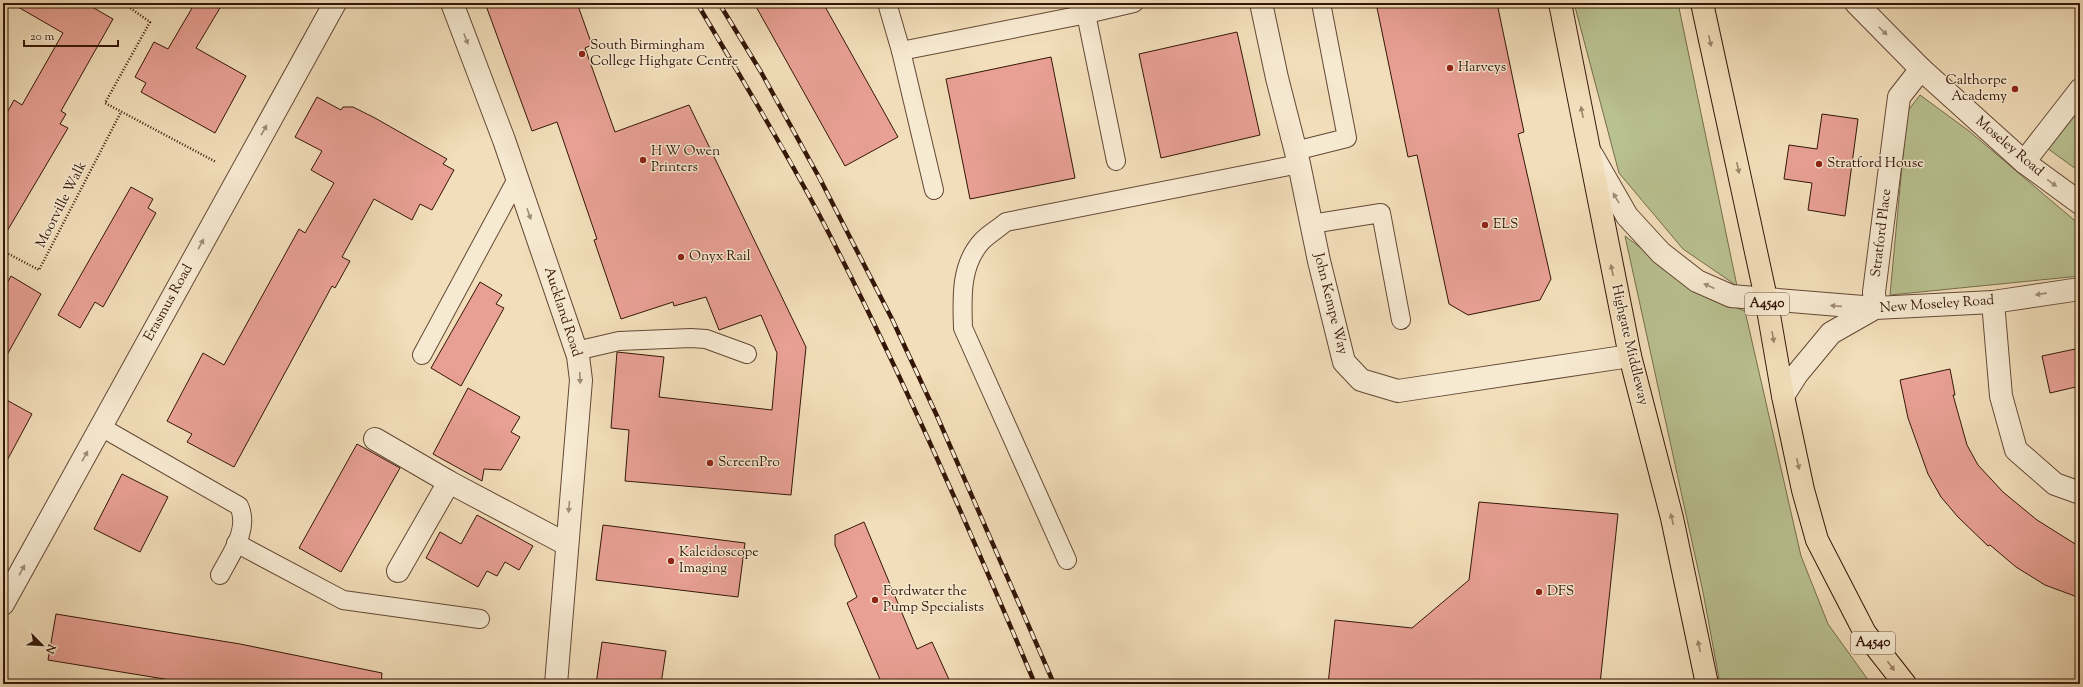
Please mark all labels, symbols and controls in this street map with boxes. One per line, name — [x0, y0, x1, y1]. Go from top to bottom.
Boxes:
scale bar — [24, 22, 118, 48]
one-way arrow — [1878, 26, 1888, 36]
text: 20 m — [30, 28, 55, 46]
one-way arrow — [463, 34, 469, 46]
one-way arrow — [1708, 35, 1714, 47]
place label: South Birmingham College Highgate Centre — [590, 36, 738, 72]
marker: South Birmingham College Highgate Centre — [577, 49, 587, 59]
place label: Harveys — [1458, 58, 1506, 78]
marker: Harveys — [1445, 63, 1455, 73]
place label: Calthorpe Academy — [1946, 71, 2007, 107]
marker: Calthorpe Academy — [2010, 84, 2020, 94]
one-way arrow — [1578, 106, 1584, 119]
street label: Moseley Road — [1970, 112, 2048, 182]
one-way arrow — [261, 124, 268, 136]
place label: H W Owen Printers — [651, 142, 720, 178]
place label: Stratford House — [1827, 154, 1924, 174]
marker: H W Owen Printers — [638, 155, 648, 165]
street label: Moorville Walk — [32, 158, 93, 252]
marker: Stratford House — [1814, 159, 1824, 169]
one-way arrow — [1735, 162, 1741, 174]
one-way arrow — [2047, 179, 2058, 187]
street label: Stratford Place — [1867, 188, 1897, 278]
one-way arrow — [1613, 192, 1620, 204]
one-way arrow — [527, 209, 533, 221]
place label: ELS — [1493, 215, 1518, 235]
marker: ELS — [1480, 220, 1490, 230]
one-way arrow — [198, 238, 205, 250]
place label: Onyx Rail — [689, 247, 751, 267]
street label: John Kempe Way — [1307, 250, 1352, 357]
marker: Onyx Rail — [676, 252, 686, 262]
street label: Erasmus Road — [140, 261, 198, 345]
street label: Auckland Road — [538, 264, 586, 360]
one-way arrow — [1609, 264, 1615, 276]
street label: Highgate Middleway — [1605, 283, 1653, 407]
one-way arrow — [1702, 283, 1714, 289]
street label: New Moseley Road — [1879, 291, 1995, 319]
one-way arrow — [2035, 291, 2047, 297]
road number: A4540 — [1745, 293, 1789, 315]
one-way arrow — [1830, 302, 1842, 309]
one-way arrow — [1770, 330, 1776, 343]
one-way arrow — [577, 372, 583, 385]
one-way arrow — [81, 450, 88, 462]
place label: ScreenPro — [718, 453, 780, 473]
marker: ScreenPro — [705, 458, 715, 468]
one-way arrow — [1795, 458, 1801, 470]
one-way arrow — [566, 501, 573, 513]
one-way arrow — [1669, 513, 1675, 525]
place label: Kaleidoscope Imaging — [679, 543, 759, 579]
marker: Kaleidoscope Imaging — [666, 556, 676, 566]
one-way arrow — [18, 564, 25, 576]
place label: Fordwater the Pump Specialists — [883, 582, 984, 618]
place label: DFS — [1547, 582, 1574, 602]
marker: DFS — [1534, 587, 1544, 597]
marker: Fordwater the Pump Specialists — [870, 595, 880, 605]
north arrow — [22, 625, 62, 665]
road number: A4540 — [1851, 632, 1895, 654]
text: N — [41, 640, 60, 656]
one-way arrow — [1696, 640, 1702, 652]
one-way arrow — [1887, 660, 1896, 671]

